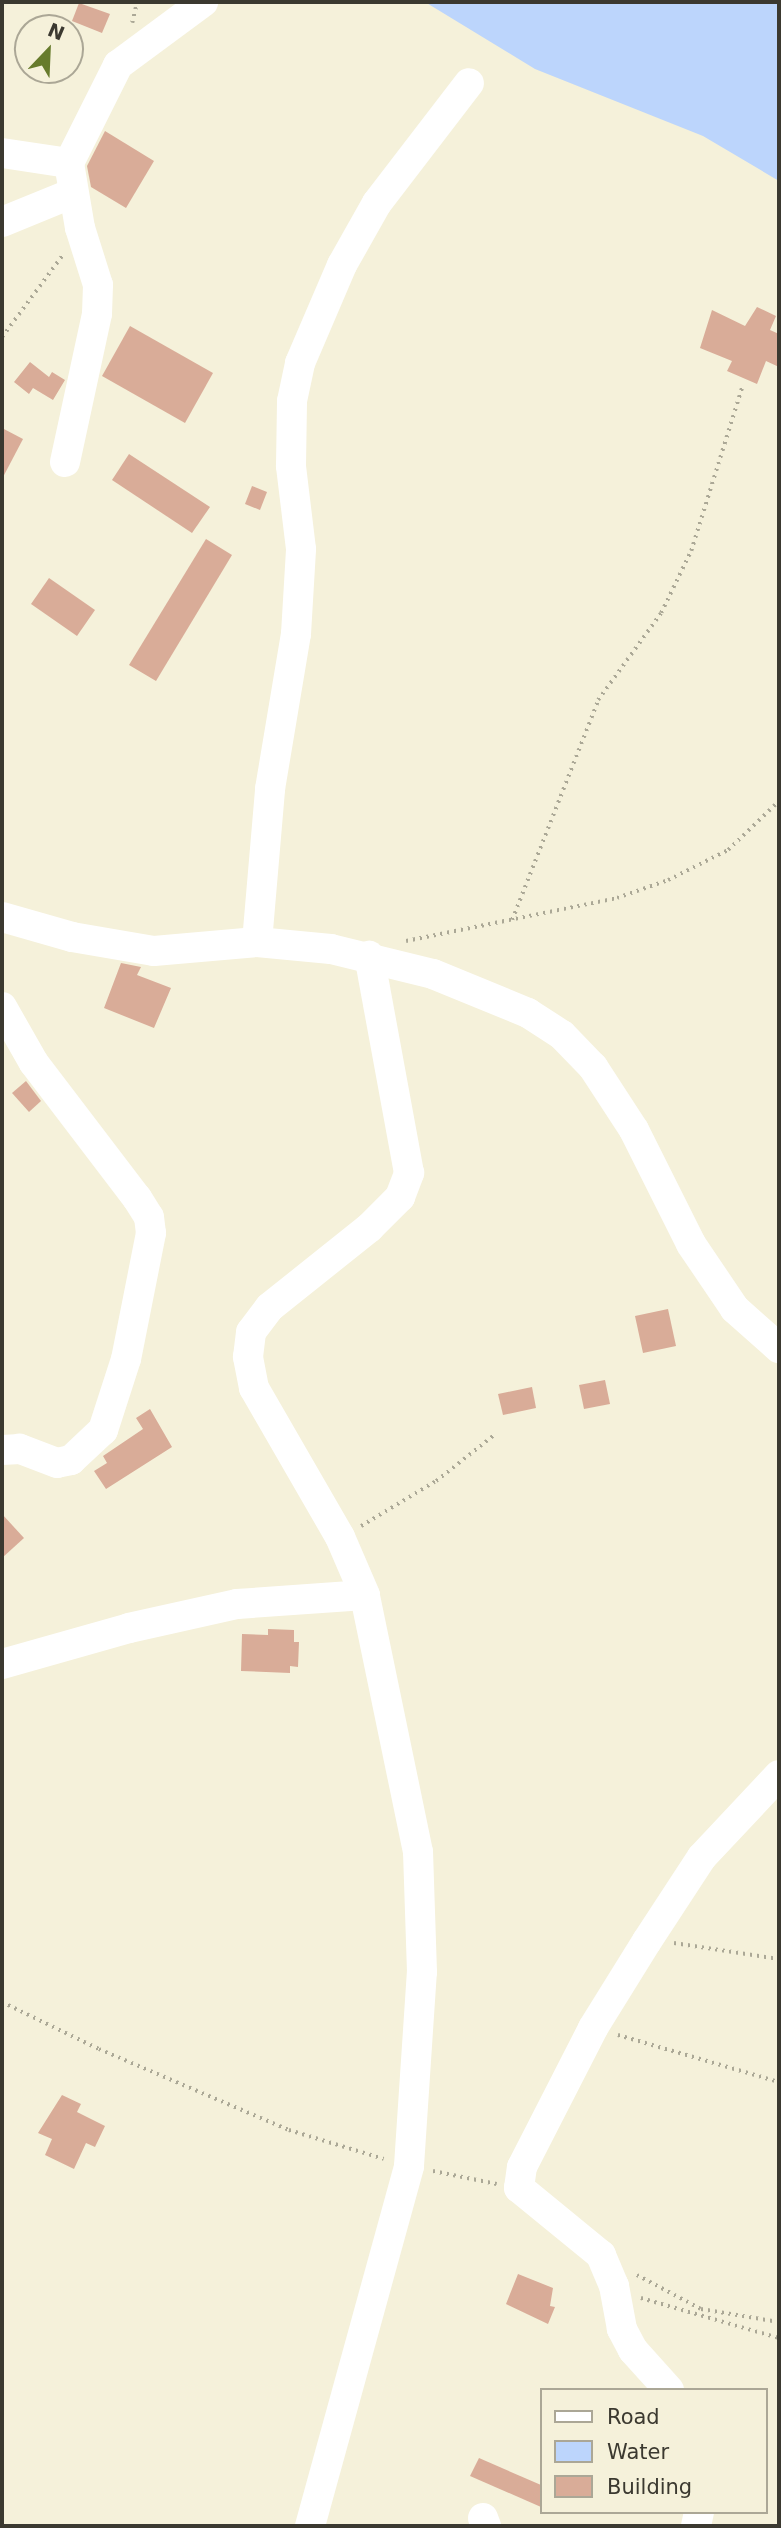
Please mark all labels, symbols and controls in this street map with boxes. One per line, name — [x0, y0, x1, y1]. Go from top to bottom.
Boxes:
north arrow — [14, 14, 84, 84]
text: N — [45, 18, 68, 45]
legend — [540, 2388, 767, 2514]
text: Road — [607, 2405, 660, 2429]
text: Water — [607, 2440, 669, 2464]
text: Building — [607, 2475, 692, 2499]

